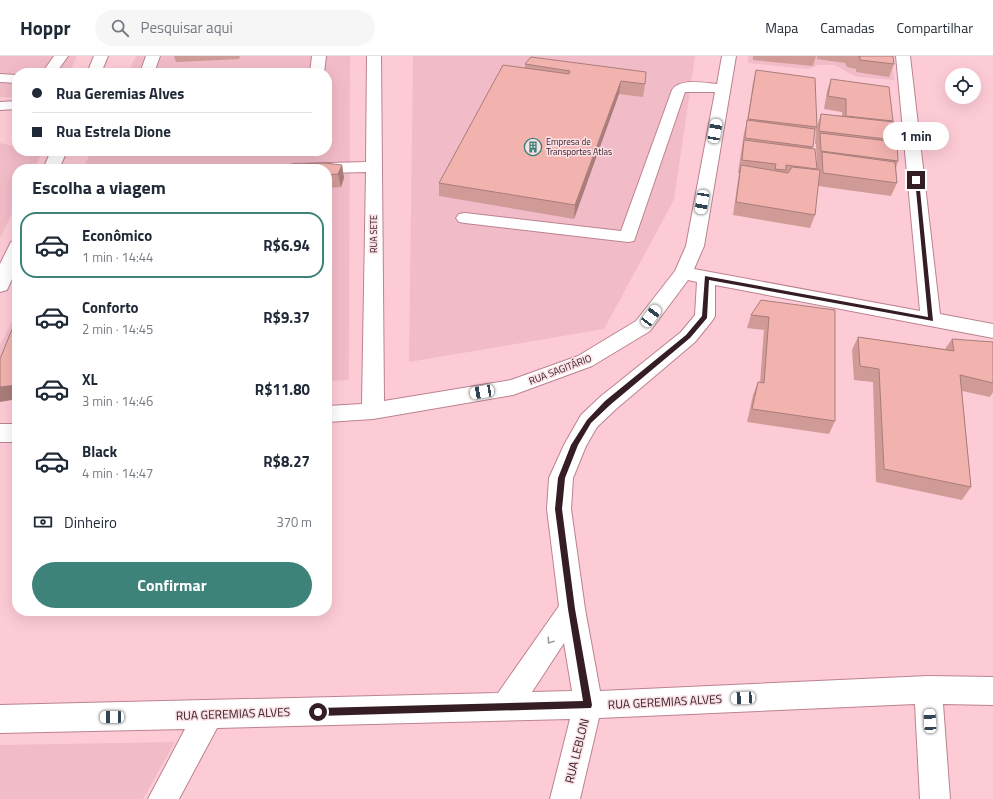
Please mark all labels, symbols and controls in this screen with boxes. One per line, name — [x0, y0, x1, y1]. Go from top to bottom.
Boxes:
search box — [95, 10, 375, 46]
text: Hoppr — [20, 13, 71, 42]
text: Pesquisar aqui — [141, 16, 233, 39]
icon: search — [109, 17, 131, 39]
text: Mapa — [765, 17, 798, 38]
text: Camadas — [820, 17, 875, 38]
text: Compartilhar — [897, 17, 973, 38]
map controls — [945, 68, 981, 104]
button: locate — [945, 68, 981, 104]
text: Rua Geremias Alves — [56, 82, 184, 105]
car — [707, 118, 723, 144]
text: Rua Estrela Dione — [56, 120, 171, 143]
callout: 1 min — [883, 122, 949, 150]
text: 1 min — [900, 126, 932, 146]
place label: Empresa de Transportes Atlas — [546, 135, 612, 158]
building icon: Empresa de Transportes Atlas — [523, 137, 543, 157]
route end — [907, 171, 925, 189]
text: Escolha a viagem — [32, 174, 166, 201]
car — [694, 189, 710, 215]
street label: RUA SETE — [367, 215, 380, 253]
text: Econômico — [82, 224, 152, 247]
icon: car — [34, 227, 70, 263]
text: R$6.94 — [263, 234, 310, 257]
text: 1 min · 14:44 — [82, 247, 153, 267]
text: Conforto — [82, 296, 139, 319]
icon: car — [34, 299, 70, 335]
car — [639, 303, 663, 329]
text: R$9.37 — [263, 306, 310, 329]
text: 2 min · 14:45 — [82, 319, 153, 339]
street label: RUA SAGITÁRIO — [526, 350, 594, 388]
text: XL — [82, 368, 98, 391]
icon: car — [34, 371, 70, 407]
text: R$11.80 — [255, 378, 310, 401]
car — [469, 384, 495, 400]
text: 3 min · 14:46 — [82, 391, 153, 411]
text: Black — [82, 440, 117, 463]
icon: car — [34, 443, 70, 479]
text: R$8.27 — [263, 450, 310, 473]
text: 4 min · 14:47 — [82, 463, 153, 483]
icon: cash — [32, 511, 54, 533]
text: Dinheiro — [64, 511, 117, 534]
text: 370 m — [276, 512, 312, 532]
button: Confirmar — [32, 562, 312, 608]
one-way arrow — [547, 637, 555, 644]
street label: RUA GEREMIAS ALVES — [607, 689, 723, 714]
car — [731, 691, 755, 705]
street label: RUA GEREMIAS ALVES — [175, 702, 290, 725]
route start — [309, 703, 327, 721]
car — [923, 709, 937, 733]
car — [100, 711, 124, 723]
street label: RUA LEBLON — [559, 716, 594, 785]

